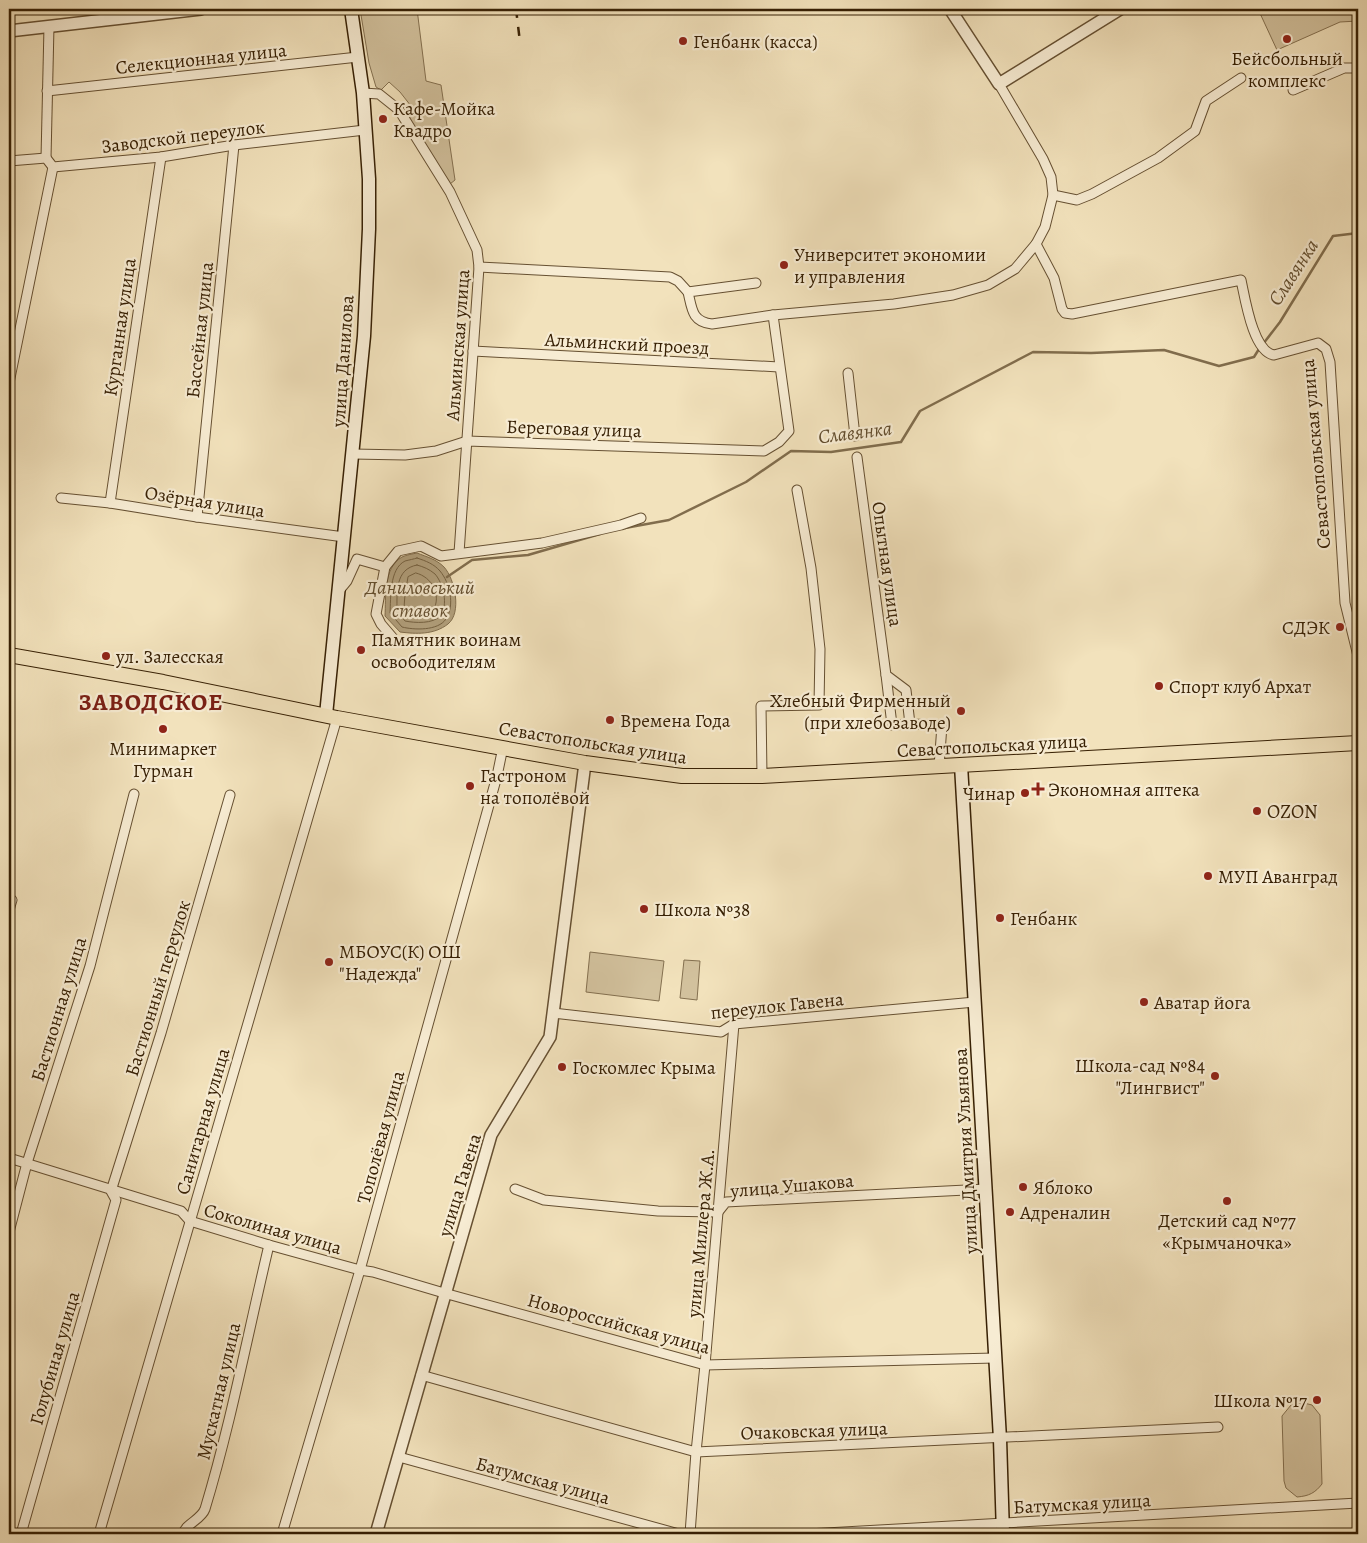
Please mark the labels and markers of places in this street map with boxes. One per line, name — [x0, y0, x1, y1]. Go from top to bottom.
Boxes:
place label: Генбанк (касса) — [693, 29, 818, 55]
marker: Бейсбольный комплекс — [1281, 33, 1293, 45]
marker: Генбанк (касса) — [677, 35, 689, 47]
place label: Бейсбольный комплекс — [1231, 46, 1343, 94]
place label: Кафе-Мойка Квадро — [393, 96, 495, 144]
marker: Кафе-Мойка Квадро — [377, 113, 389, 125]
place label: Университет экономии и управления — [794, 242, 986, 290]
marker: Университет экономии и управления — [778, 259, 790, 271]
place label: СДЭК — [1282, 615, 1330, 641]
marker: СДЭК — [1334, 621, 1346, 633]
place label: Памятник воинам освободителям — [371, 627, 521, 675]
place label: ул. Залесская — [115, 644, 224, 670]
marker: Памятник воинам освободителям — [355, 644, 367, 656]
marker: ул. Залесская — [100, 650, 112, 662]
place label: Спорт клуб Архат — [1169, 674, 1312, 700]
marker: Спорт клуб Архат — [1153, 680, 1165, 692]
place label: Хлебный Фирменный (при хлебозаводе) — [770, 688, 951, 736]
marker: Хлебный Фирменный (при хлебозаводе) — [955, 705, 967, 717]
place label: Времена Года — [620, 708, 731, 734]
marker: Времена Года — [604, 714, 616, 726]
marker: Минимаркет Гурман — [157, 723, 169, 735]
place label: Минимаркет Гурман — [109, 736, 217, 784]
place label: Гастроном на тополёвой — [480, 763, 590, 811]
place label: Экономная аптека — [1048, 777, 1200, 803]
marker: Гастроном на тополёвой — [464, 780, 476, 792]
place label: Чинар — [963, 781, 1015, 807]
marker: Экономная аптека — [1032, 783, 1044, 795]
marker: Чинар — [1019, 787, 1031, 799]
place label: OZON — [1267, 799, 1318, 825]
marker: OZON — [1251, 805, 1263, 817]
place label: МУП Аванград — [1218, 864, 1338, 890]
marker: МУП Аванград — [1202, 870, 1214, 882]
place label: Школа №38 — [654, 897, 750, 923]
marker: Школа №38 — [638, 903, 650, 915]
place label: Генбанк — [1010, 906, 1078, 932]
marker: Генбанк — [994, 912, 1006, 924]
place label: МБОУС(К) ОШ "Надежда" — [339, 939, 462, 987]
marker: МБОУС(К) ОШ "Надежда" — [323, 956, 335, 968]
place label: Аватар йога — [1153, 990, 1251, 1016]
marker: Аватар йога — [1138, 996, 1150, 1008]
place label: Школа-сад №84 "Лингвист" — [1075, 1053, 1205, 1101]
place label: Госкомлес Крыма — [572, 1055, 716, 1081]
marker: Госкомлес Крыма — [556, 1061, 568, 1073]
marker: Школа-сад №84 "Лингвист" — [1209, 1070, 1221, 1082]
place label: Яблоко — [1033, 1175, 1093, 1201]
marker: Яблоко — [1017, 1181, 1029, 1193]
marker: Детский сад №77 «Крымчаночка» — [1221, 1195, 1233, 1207]
place label: Адреналин — [1019, 1200, 1111, 1226]
marker: Адреналин — [1004, 1206, 1016, 1218]
place label: Детский сад №77 «Крымчаночка» — [1158, 1208, 1296, 1256]
place label: Школа №17 — [1213, 1388, 1307, 1414]
marker: Школа №17 — [1311, 1394, 1323, 1406]

